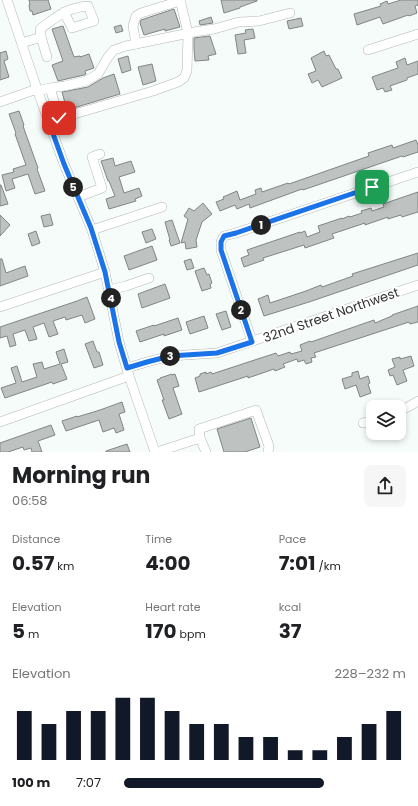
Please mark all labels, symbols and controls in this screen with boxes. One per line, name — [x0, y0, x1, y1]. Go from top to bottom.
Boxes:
pin — [42, 101, 76, 135]
icon: check — [48, 107, 70, 129]
pin — [355, 170, 389, 204]
icon: arrive — [361, 176, 383, 198]
pin: 5 — [63, 177, 83, 197]
text: 5 — [69, 179, 77, 195]
pin: 1 — [251, 215, 271, 235]
text: 1 — [259, 217, 263, 233]
street label: 32nd Street Northwest — [260, 283, 402, 347]
pin: 4 — [101, 288, 121, 308]
text: 4 — [107, 290, 115, 306]
pin: 2 — [231, 300, 251, 320]
text: 2 — [238, 302, 244, 318]
pin: 3 — [160, 346, 180, 366]
text: 3 — [167, 348, 173, 364]
map controls — [366, 400, 406, 440]
button: layers — [366, 400, 406, 440]
text: Morning run — [12, 460, 150, 491]
button: share — [364, 465, 406, 507]
text: 06:58 — [12, 491, 48, 510]
text: Distance — [12, 531, 60, 547]
text: Time — [145, 531, 172, 547]
text: Pace — [279, 531, 306, 547]
text: 0.57 — [12, 549, 54, 577]
text: 4:00 — [145, 549, 191, 577]
text: 7:01 — [279, 549, 316, 577]
text: km — [54, 558, 74, 574]
text: /km — [316, 558, 341, 574]
text: Elevation — [12, 599, 62, 615]
text: Heart rate — [145, 599, 201, 615]
text: kcal — [279, 599, 301, 615]
text: 5 — [12, 617, 25, 645]
text: 170 — [145, 617, 177, 645]
text: 37 — [279, 617, 301, 645]
text: m — [25, 626, 39, 642]
text: bpm — [177, 626, 206, 642]
text: Elevation — [12, 664, 71, 683]
text: 228–232 m — [335, 664, 406, 683]
text: 100 m — [12, 773, 50, 792]
text: 7:07 — [76, 773, 101, 792]

